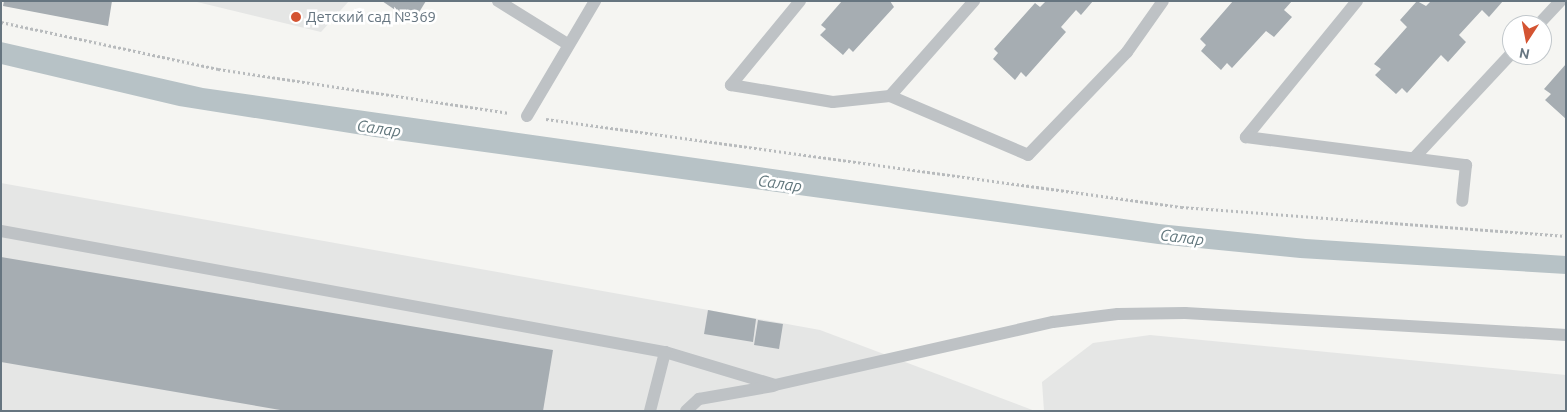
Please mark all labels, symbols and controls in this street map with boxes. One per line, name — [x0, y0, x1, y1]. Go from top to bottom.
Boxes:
place label: Детский сад №369 — [306, 8, 436, 26]
marker: Детский сад №369 — [290, 11, 302, 23]
north arrow — [1502, 15, 1552, 65]
text: N — [1518, 45, 1531, 63]
water label: Салар — [356, 115, 402, 141]
water label: Салар — [757, 170, 803, 196]
water label: Салар — [1159, 225, 1205, 249]

